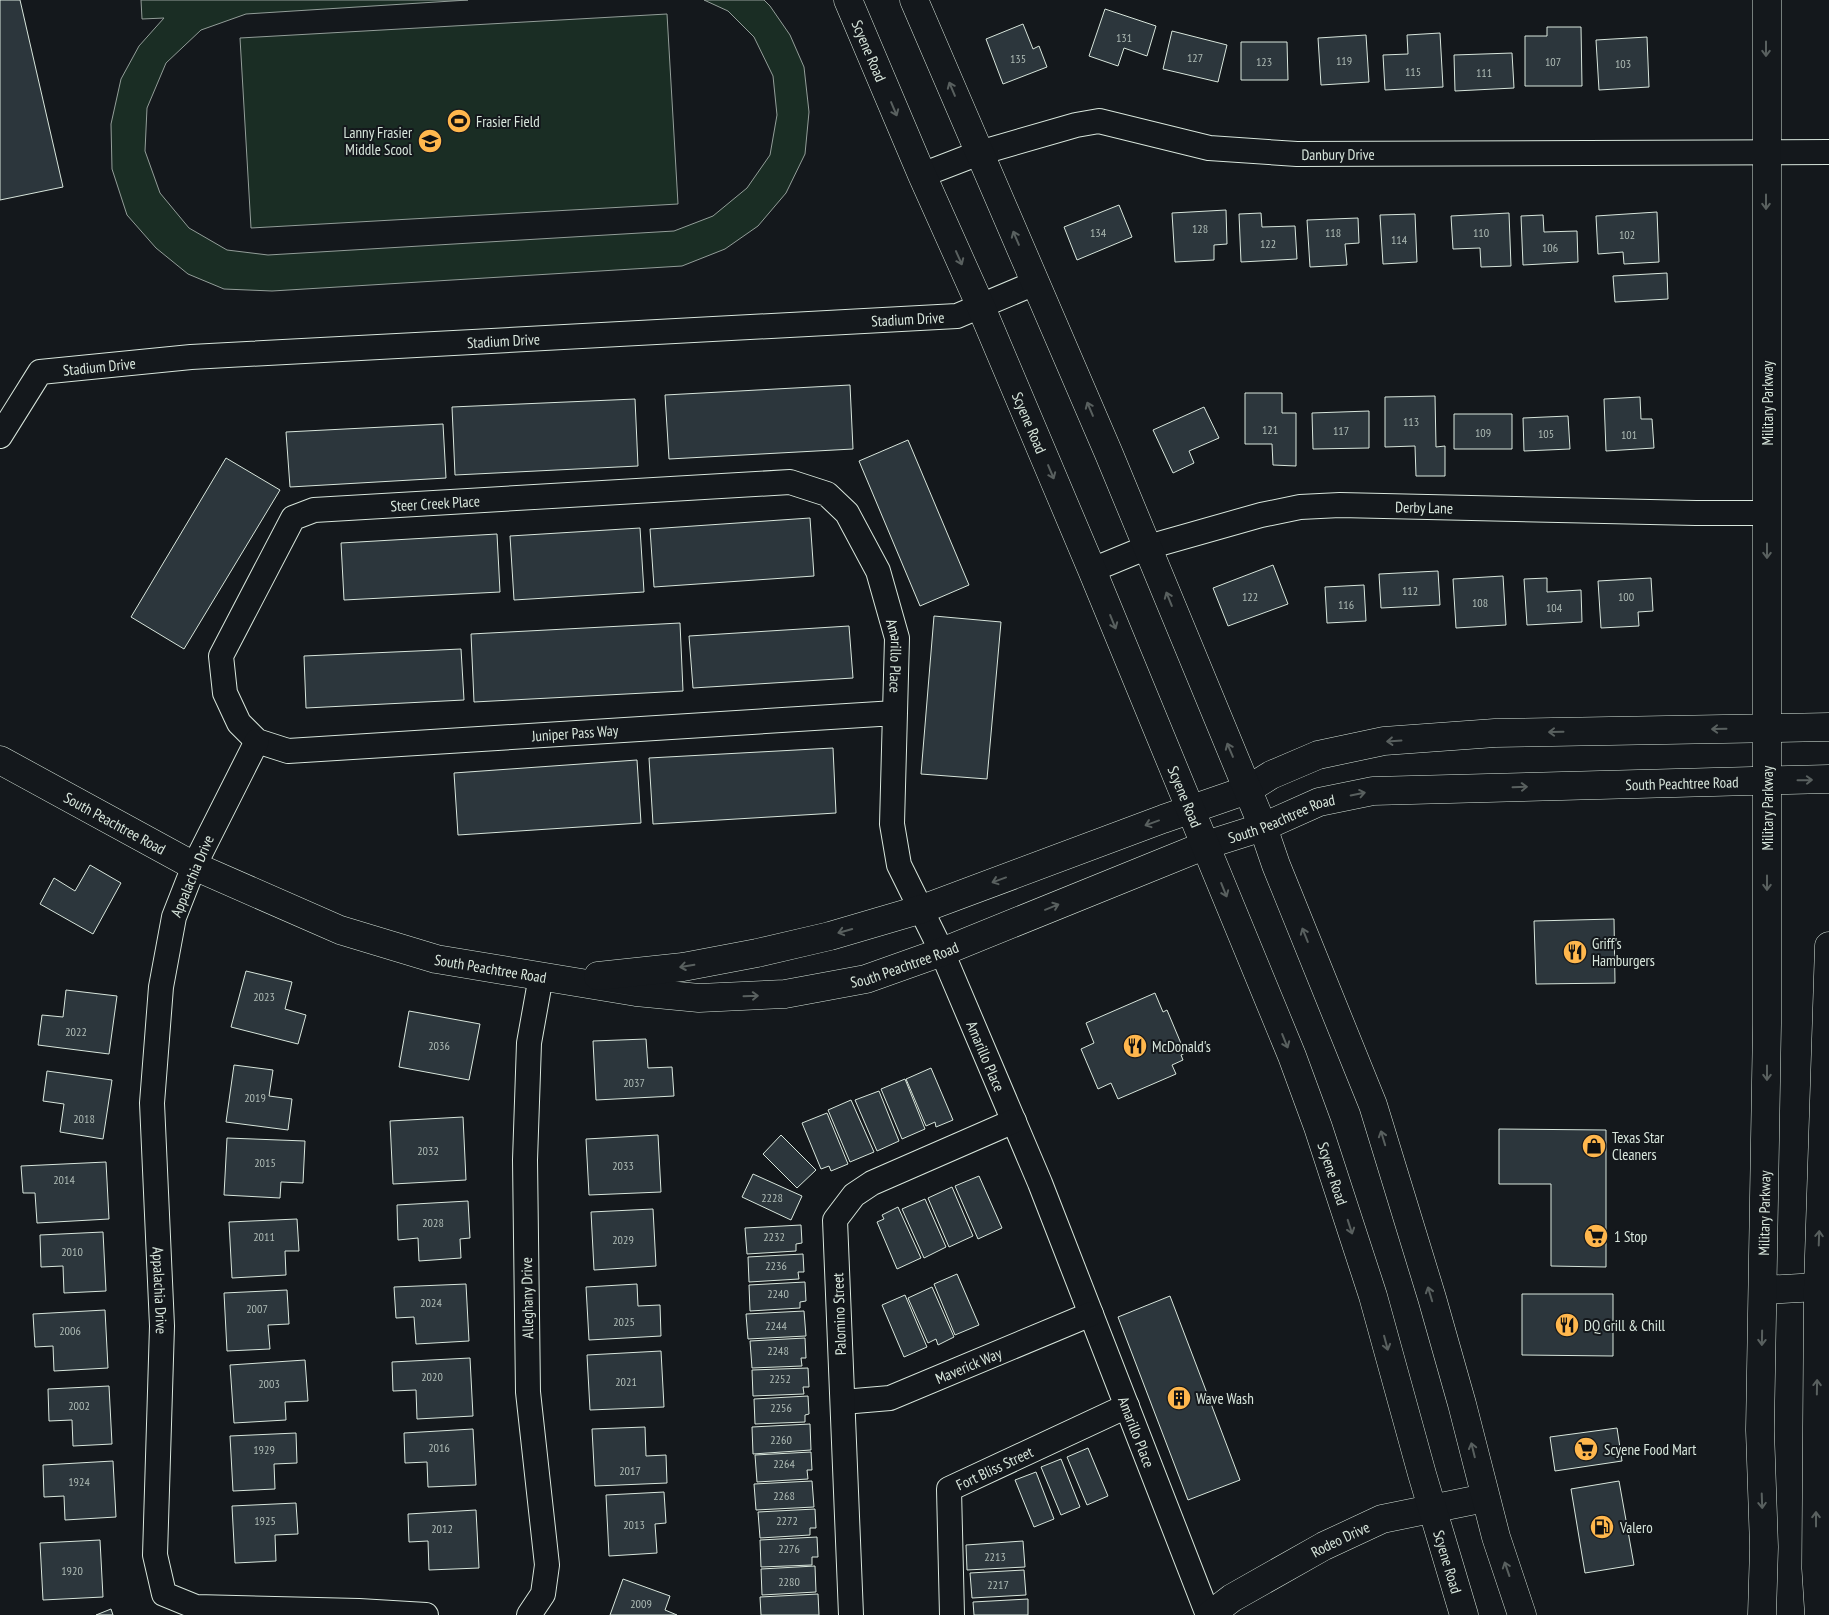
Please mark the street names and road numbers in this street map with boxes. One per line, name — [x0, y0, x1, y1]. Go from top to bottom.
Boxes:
street label: Scyene Road — [848, 17, 891, 84]
street label: Danbury Drive — [1301, 144, 1375, 163]
street label: Stadium Drive — [871, 307, 945, 330]
street label: Stadium Drive — [466, 329, 540, 352]
street label: Stadium Drive — [62, 353, 137, 379]
street label: Military Parkway — [1758, 360, 1777, 445]
street label: Scyene Road — [1008, 389, 1051, 456]
street label: Steer Creek Place — [390, 491, 480, 515]
street label: Derby Lane — [1395, 497, 1453, 517]
street label: Amarillo Place — [883, 617, 907, 693]
street label: Juniper Pass Way — [530, 720, 619, 746]
street label: Scyene Road — [1164, 763, 1206, 830]
street label: Military Parkway — [1758, 765, 1777, 850]
street label: South Peachtree Road — [1625, 772, 1739, 794]
street label: South Peachtree Road — [61, 787, 169, 858]
street label: South Peachtree Road — [1226, 790, 1336, 847]
street label: Appalachia Drive — [166, 832, 218, 920]
street label: South Peachtree Road — [849, 937, 961, 991]
street label: South Peachtree Road — [433, 949, 548, 987]
street label: Amarillo Place — [963, 1018, 1009, 1094]
street label: Scyene Road — [1314, 1140, 1352, 1207]
street label: Military Parkway — [1754, 1170, 1774, 1256]
street label: Appalachia Drive — [149, 1246, 172, 1334]
street label: Alleghany Drive — [517, 1257, 537, 1339]
street label: Palomino Street — [828, 1272, 850, 1356]
street label: Maverick Way — [932, 1343, 1005, 1388]
street label: Amarillo Place — [1114, 1394, 1159, 1470]
street label: Fort Bliss Street — [953, 1442, 1036, 1494]
street label: Rodeo Drive — [1307, 1517, 1372, 1561]
street label: Scyene Road — [1430, 1528, 1466, 1596]

